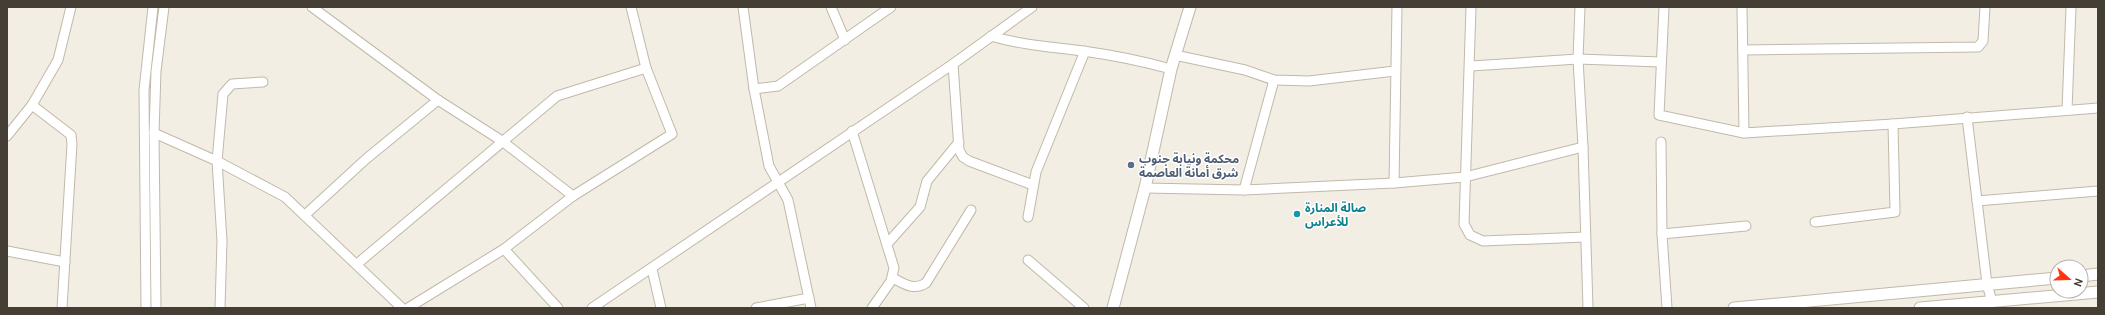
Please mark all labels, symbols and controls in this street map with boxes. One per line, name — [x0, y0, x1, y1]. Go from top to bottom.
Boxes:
place label: محكمة ونيابة جنوب شرق أمانة العاصمة — [1139, 151, 1239, 180]
marker: محكمة ونيابة جنوب شرق أمانة العاصمة — [1126, 160, 1136, 170]
place label: صالة المنارة للأعراس — [1305, 200, 1367, 229]
marker: صالة المنارة للأعراس — [1292, 209, 1302, 219]
north arrow — [2049, 259, 2089, 299]
text: N — [2070, 276, 2086, 288]

